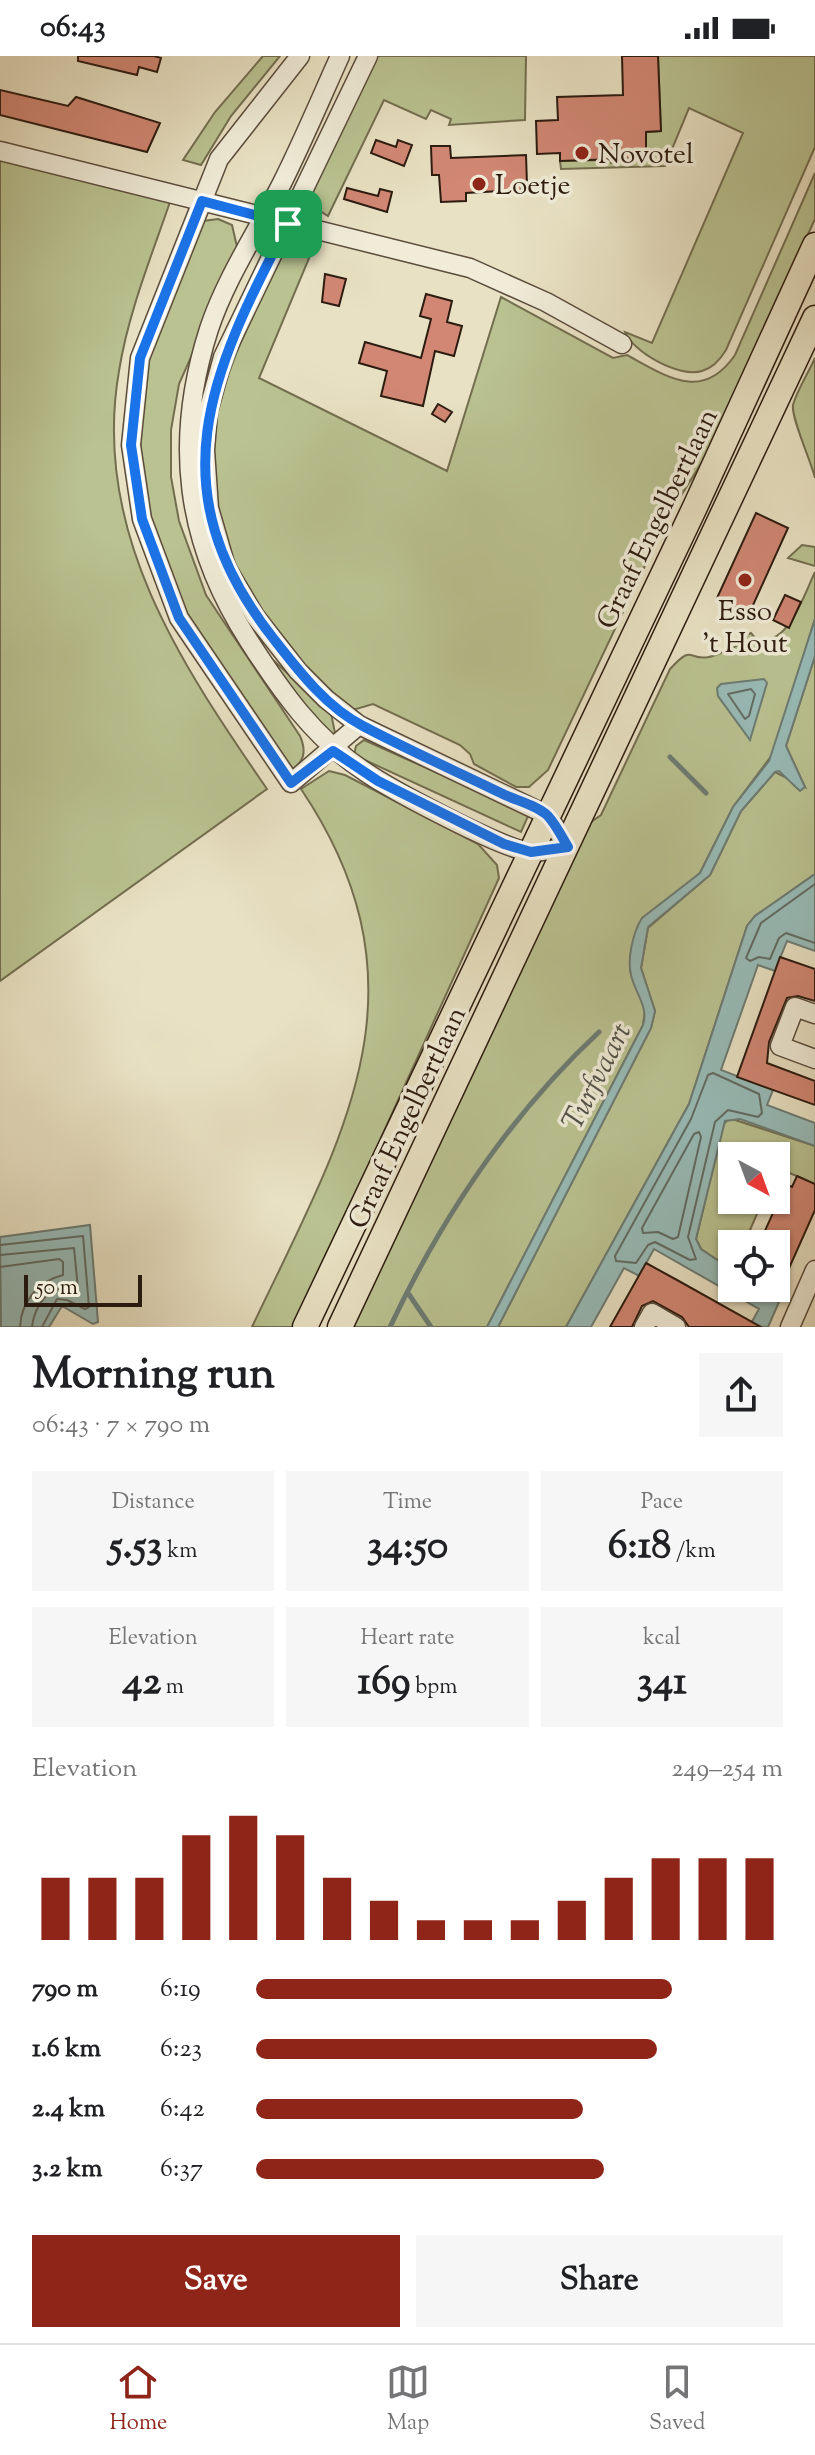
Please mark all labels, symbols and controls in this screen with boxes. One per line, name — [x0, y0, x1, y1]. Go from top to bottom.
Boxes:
text: 06:43 — [40, 7, 106, 50]
place label: Novotel — [598, 136, 694, 176]
marker: Novotel — [573, 144, 591, 162]
place label: Loetje — [495, 167, 571, 207]
marker: Loetje — [470, 175, 488, 193]
pin — [254, 190, 322, 258]
icon: arrive — [266, 202, 310, 246]
street label: Graaf Engelbertlaan — [588, 402, 730, 636]
marker: Esso 't Hout — [736, 571, 754, 589]
place label: Esso 't Hout — [702, 593, 788, 665]
street label: Graaf Engelbertlaan — [340, 1001, 478, 1236]
water label: Turfvaart — [553, 1016, 644, 1139]
north arrow — [718, 1142, 790, 1214]
map controls — [718, 1142, 790, 1302]
button: locate — [718, 1230, 790, 1302]
scale bar — [24, 1271, 142, 1307]
text: 50 m — [36, 1273, 78, 1305]
text: Morning run — [32, 1345, 275, 1408]
button: share — [699, 1353, 783, 1437]
text: 06:43 · 7 × 790 m — [32, 1407, 210, 1444]
text: Distance — [112, 1487, 195, 1519]
text: Time — [383, 1487, 432, 1519]
text: Pace — [641, 1487, 683, 1519]
text: 5.53 — [109, 1519, 163, 1576]
text: 34:50 — [367, 1519, 448, 1576]
text: 6:18 — [608, 1519, 671, 1576]
text: km — [163, 1536, 197, 1568]
text: /km — [671, 1536, 716, 1568]
text: Elevation — [109, 1623, 198, 1655]
text: Heart rate — [361, 1623, 454, 1655]
text: kcal — [643, 1623, 681, 1655]
text: 42 — [122, 1655, 161, 1712]
text: 169 — [358, 1655, 411, 1712]
text: 341 — [637, 1655, 687, 1712]
text: m — [161, 1672, 184, 1704]
text: bpm — [411, 1672, 457, 1704]
text: Elevation — [32, 1751, 137, 1788]
text: 249–254 m — [671, 1751, 783, 1788]
text: 790 m — [32, 1971, 98, 2008]
text: 6:19 — [160, 1971, 201, 2008]
text: 1.6 km — [32, 2031, 101, 2068]
text: 6:23 — [160, 2031, 202, 2068]
text: 2.4 km — [32, 2091, 105, 2128]
text: 6:42 — [160, 2091, 205, 2128]
text: 3.2 km — [32, 2151, 102, 2188]
text: 6:37 — [160, 2151, 203, 2188]
button: Save — [32, 2235, 400, 2327]
button: Share — [416, 2235, 783, 2327]
tab: Home — [109, 2360, 167, 2440]
tab: Map — [386, 2360, 430, 2440]
tab: Saved — [649, 2360, 706, 2440]

